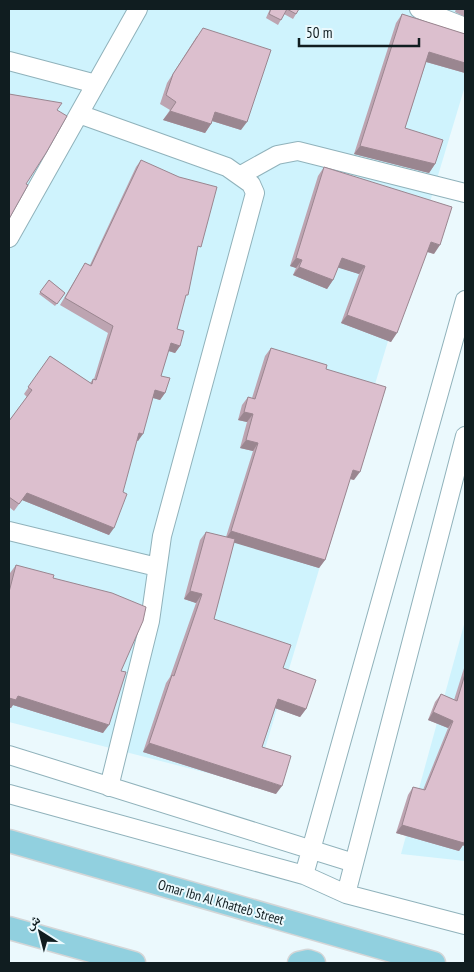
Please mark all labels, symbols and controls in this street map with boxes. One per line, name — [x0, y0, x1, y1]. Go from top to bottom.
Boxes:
scale bar — [299, 15, 419, 47]
text: 50 m — [306, 23, 332, 42]
street label: Omar Ibn Al Khatteb Street — [156, 875, 286, 929]
north arrow — [15, 907, 65, 957]
text: ش — [21, 910, 44, 933]

